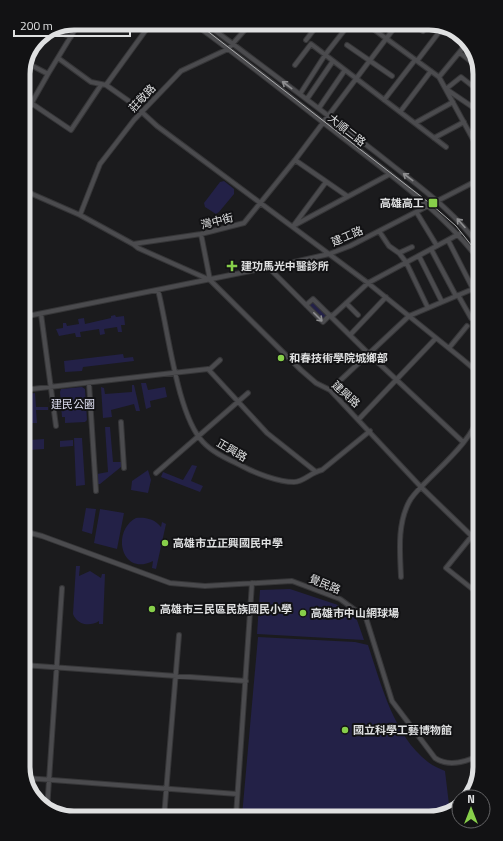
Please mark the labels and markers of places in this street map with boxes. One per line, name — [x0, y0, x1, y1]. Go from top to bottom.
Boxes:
place label: 高雄高工 — [380, 195, 424, 211]
marker: 高雄高工 — [427, 197, 439, 209]
place label: 建功馬光中醫診所 — [241, 258, 329, 274]
marker: 建功馬光中醫診所 — [226, 260, 238, 272]
place label: 和春技術學院城鄉部 — [289, 350, 388, 366]
marker: 和春技術學院城鄉部 — [276, 353, 286, 363]
place label: 高雄市立正興國民中學 — [173, 535, 283, 551]
marker: 高雄市立正興國民中學 — [160, 538, 170, 548]
place label: 高雄市三民區民族國民小學 — [160, 601, 292, 617]
marker: 高雄市三民區民族國民小學 — [147, 604, 157, 614]
place label: 高雄市中山網球場 — [311, 605, 399, 621]
marker: 高雄市中山網球場 — [298, 608, 308, 618]
place label: 國立科學工藝博物館 — [353, 722, 452, 738]
marker: 國立科學工藝博物館 — [340, 725, 350, 735]

